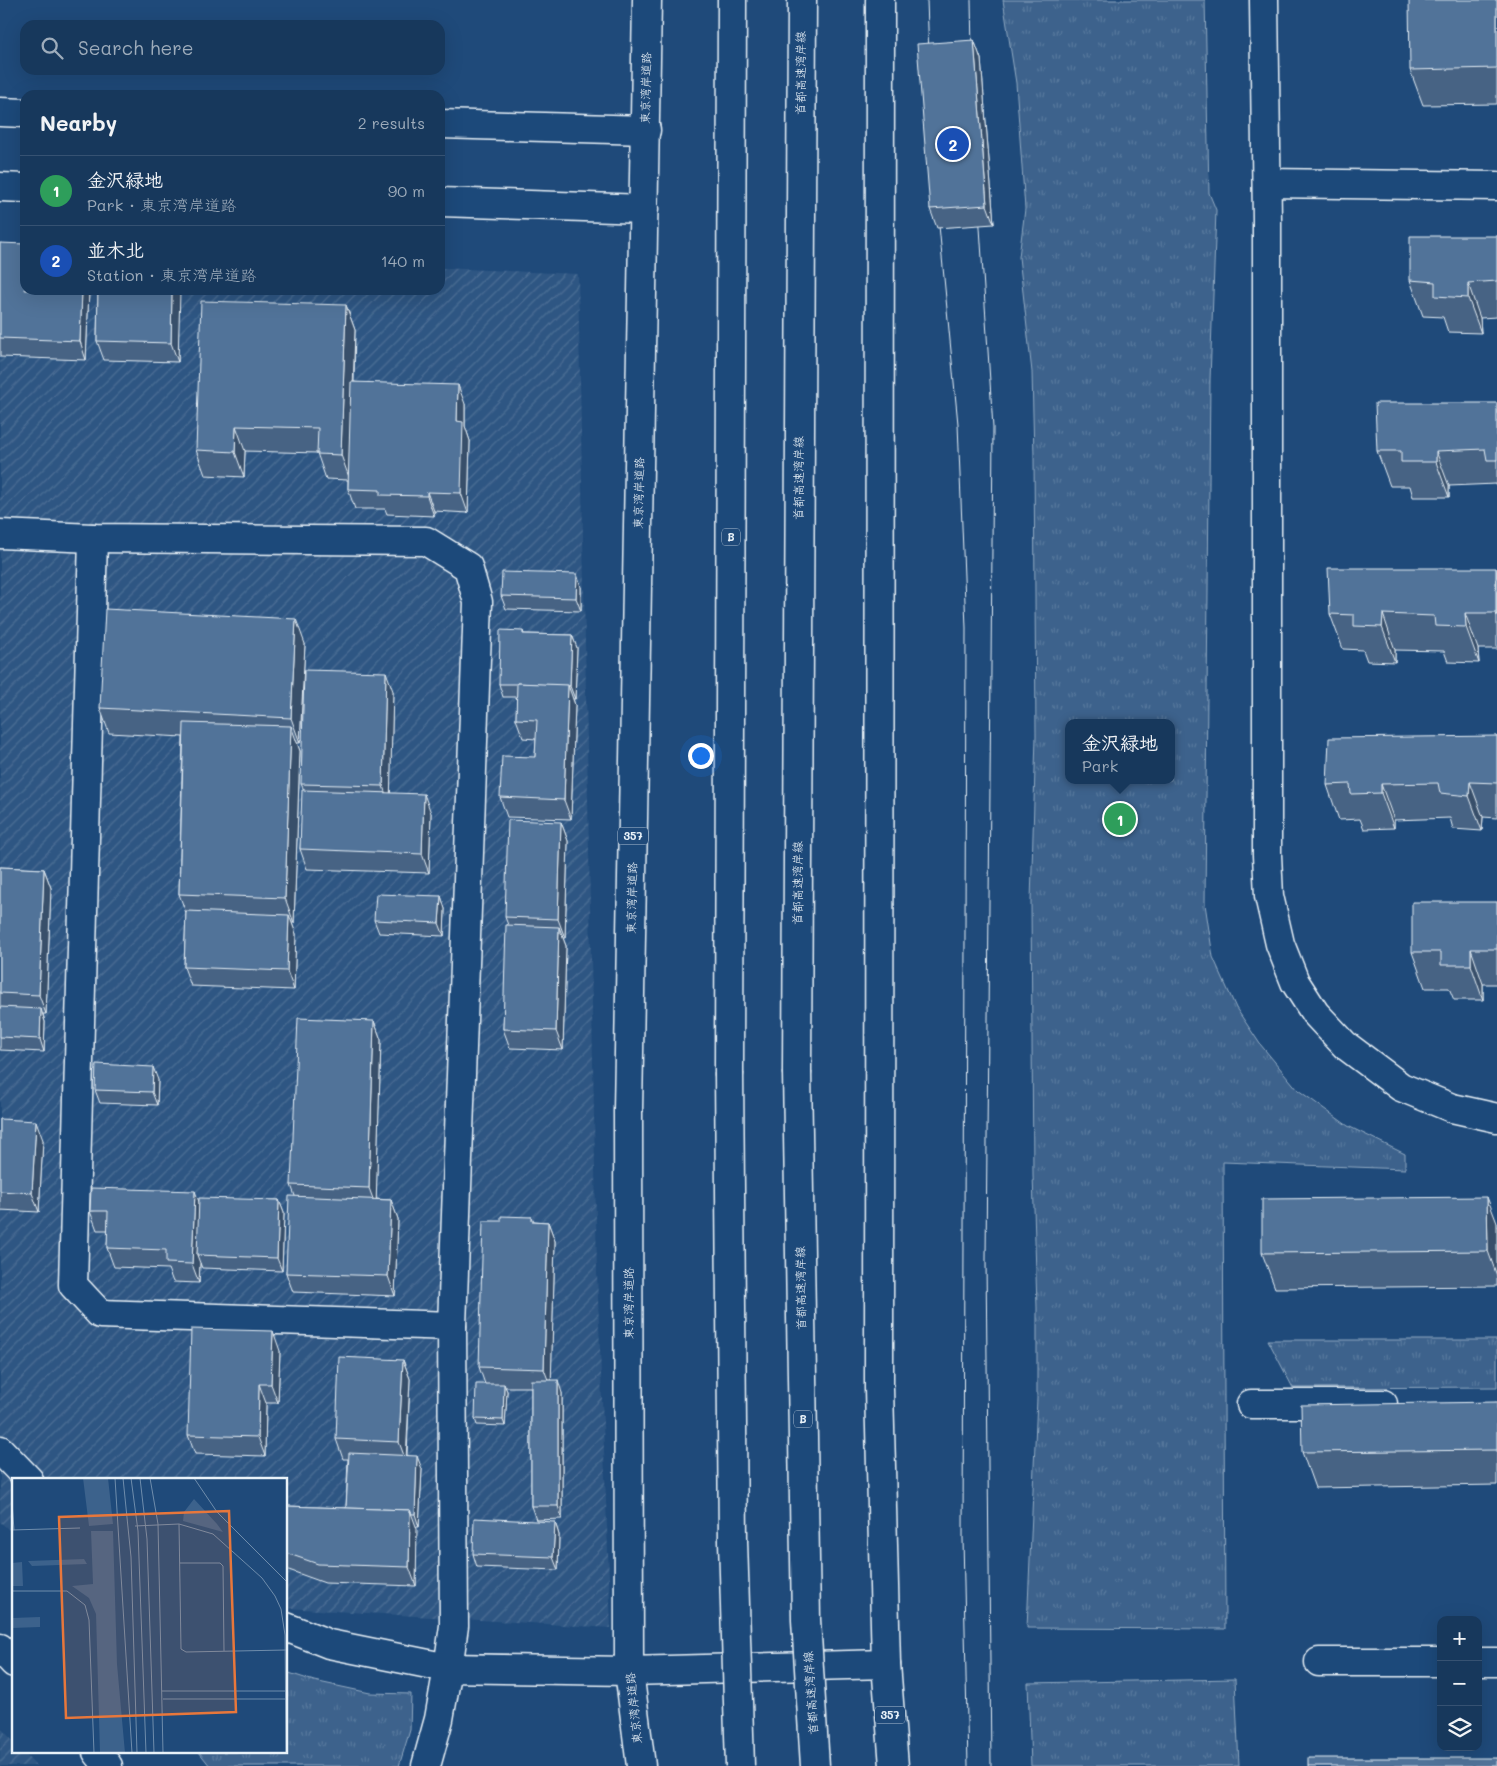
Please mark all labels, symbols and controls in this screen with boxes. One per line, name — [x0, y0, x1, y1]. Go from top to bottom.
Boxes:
search box — [20, 20, 445, 75]
street label: 首都高速湾岸線 — [792, 31, 808, 115]
icon: search — [38, 34, 66, 62]
text: Search here — [78, 35, 194, 60]
street label: 東京湾岸道路 — [636, 52, 654, 124]
text: Nearby — [40, 109, 117, 136]
text: 2 results — [358, 112, 425, 133]
pin: 2 — [937, 125, 969, 163]
text: 金沢緑地 — [87, 167, 163, 192]
text: 1 — [52, 180, 60, 201]
text: 90 m — [388, 180, 425, 201]
text: Park · 東京湾岸道路 — [87, 194, 237, 215]
text: 並木北 — [87, 237, 144, 262]
text: 2 — [52, 250, 60, 271]
text: 140 m — [381, 250, 425, 271]
text: Station · 東京湾岸道路 — [87, 264, 257, 285]
street label: 首都高速湾岸線 — [790, 436, 806, 520]
street label: 東京湾岸道路 — [629, 457, 647, 529]
road number: B — [722, 528, 740, 546]
popup — [1065, 719, 1175, 784]
text: 金沢緑地 — [1082, 730, 1158, 755]
your location — [688, 743, 714, 769]
text: Park — [1082, 755, 1118, 776]
pin: 1 — [1104, 800, 1136, 838]
road number: 357 — [618, 828, 648, 844]
street label: 首都高速湾岸線 — [789, 841, 805, 925]
street label: 東京湾岸道路 — [622, 862, 640, 934]
street label: 首都高速湾岸線 — [791, 1246, 809, 1330]
street label: 東京湾岸道路 — [620, 1267, 636, 1339]
road number: B — [794, 1410, 812, 1428]
inset map — [12, 1478, 288, 1754]
map controls — [1437, 1616, 1482, 1751]
button: + — [1437, 1616, 1482, 1661]
street label: 首都高速湾岸線 — [799, 1651, 821, 1736]
button: − — [1437, 1661, 1482, 1706]
street label: 東京湾岸道路 — [621, 1671, 645, 1745]
road number: 357 — [875, 1706, 905, 1724]
button: layers — [1437, 1706, 1482, 1751]

